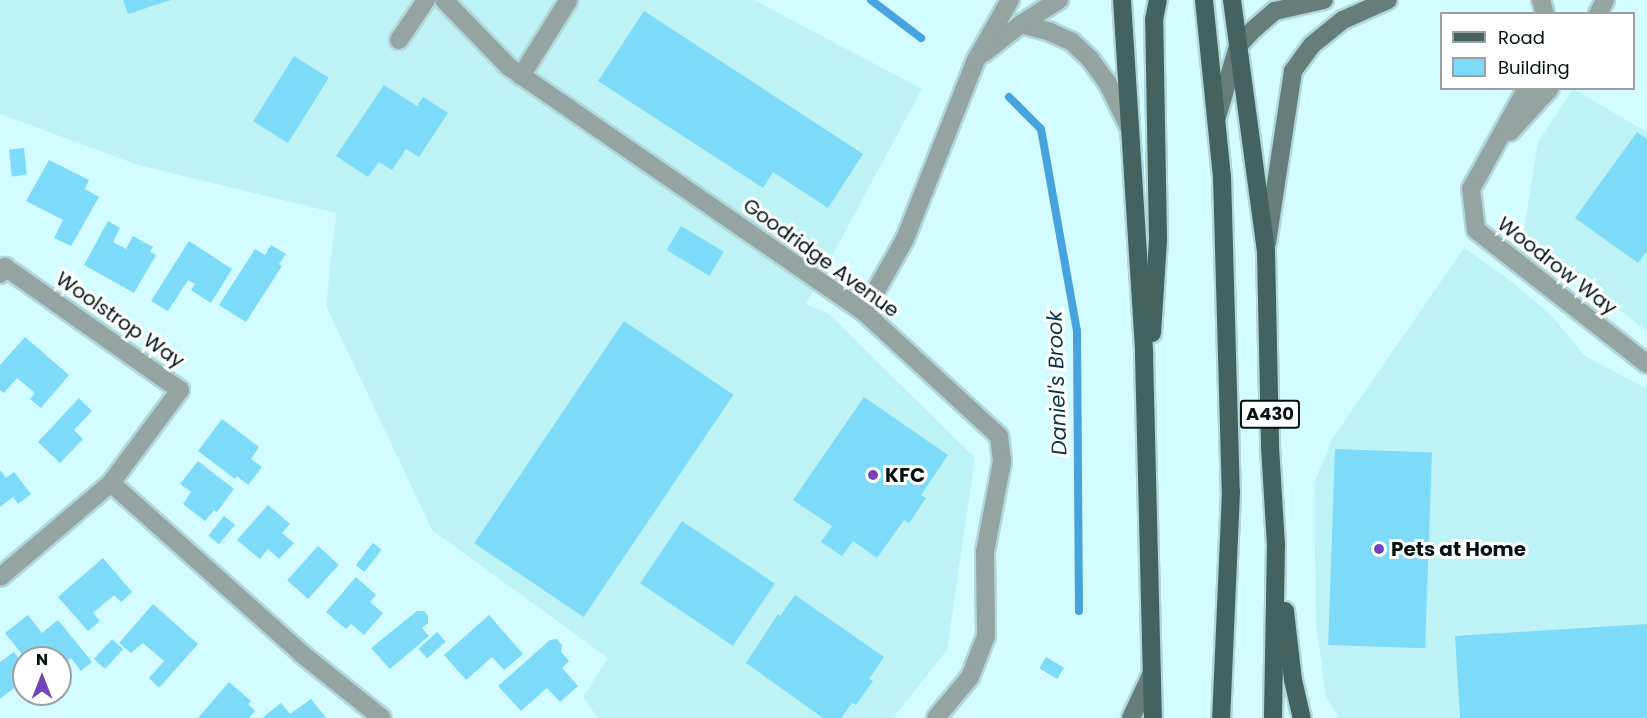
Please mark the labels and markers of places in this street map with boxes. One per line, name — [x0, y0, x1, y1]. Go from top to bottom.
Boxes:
place label: KFC — [885, 463, 925, 487]
marker: KFC — [866, 468, 880, 482]
place label: Pets at Home — [1391, 537, 1526, 561]
marker: Pets at Home — [1372, 542, 1386, 556]

